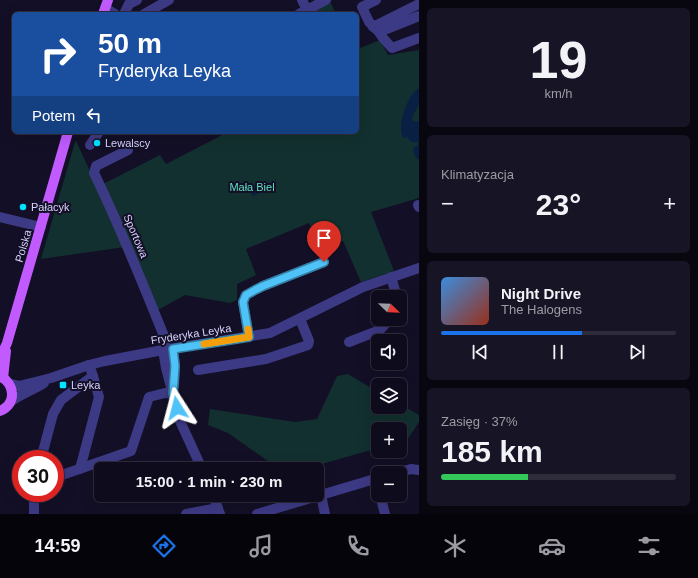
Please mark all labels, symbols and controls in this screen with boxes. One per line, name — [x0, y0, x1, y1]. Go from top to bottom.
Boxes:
icon: right — [32, 28, 84, 80]
text: 50 m — [98, 28, 162, 59]
text: 19 — [530, 31, 587, 89]
text: Fryderyka Leyka — [98, 61, 231, 81]
text: km/h — [544, 86, 573, 101]
icon: left — [83, 104, 105, 126]
text: Potem — [32, 107, 75, 124]
place label: Lewalscy — [105, 137, 151, 149]
marker: Lewalscy — [92, 138, 102, 148]
text: Klimatyzacja — [441, 167, 514, 182]
park label: Mała Biel — [229, 181, 275, 193]
text: 23° — [536, 188, 581, 221]
text: − — [441, 191, 454, 216]
text: + — [663, 191, 676, 216]
place label: Pałacyk — [31, 201, 70, 213]
marker: Pałacyk — [18, 202, 28, 212]
street label: Sportowa — [121, 212, 151, 261]
pin — [307, 221, 341, 262]
icon: arrive — [313, 227, 335, 249]
street label: Polska — [13, 228, 34, 264]
text: Night Drive — [501, 285, 581, 302]
north arrow — [371, 290, 407, 326]
map controls — [371, 290, 407, 502]
text: The Halogens — [501, 302, 582, 317]
street label: Fryderyka Leyka — [150, 322, 233, 346]
button: sound — [371, 334, 407, 370]
icon: previous — [469, 341, 491, 363]
icon: pause — [547, 341, 569, 363]
icon: next — [626, 341, 648, 363]
button: layers — [371, 378, 407, 414]
place label: Leyka — [71, 379, 101, 391]
marker: Leyka — [58, 380, 68, 390]
position arrow — [156, 387, 198, 429]
text: Zasięg · 37% — [441, 414, 518, 429]
button: + — [371, 422, 407, 458]
text: 185 km — [441, 435, 543, 468]
speed limit sign: 30 — [12, 450, 64, 502]
button: − — [371, 466, 407, 502]
text: 15:00 · 1 min · 230 m — [136, 473, 282, 490]
icon: directions — [150, 532, 178, 560]
icon: music — [247, 532, 275, 560]
icon: phone — [344, 532, 372, 560]
icon: climate — [441, 532, 469, 560]
icon: car — [538, 532, 566, 560]
icon: filters — [635, 532, 663, 560]
text: 14:59 — [35, 536, 81, 556]

